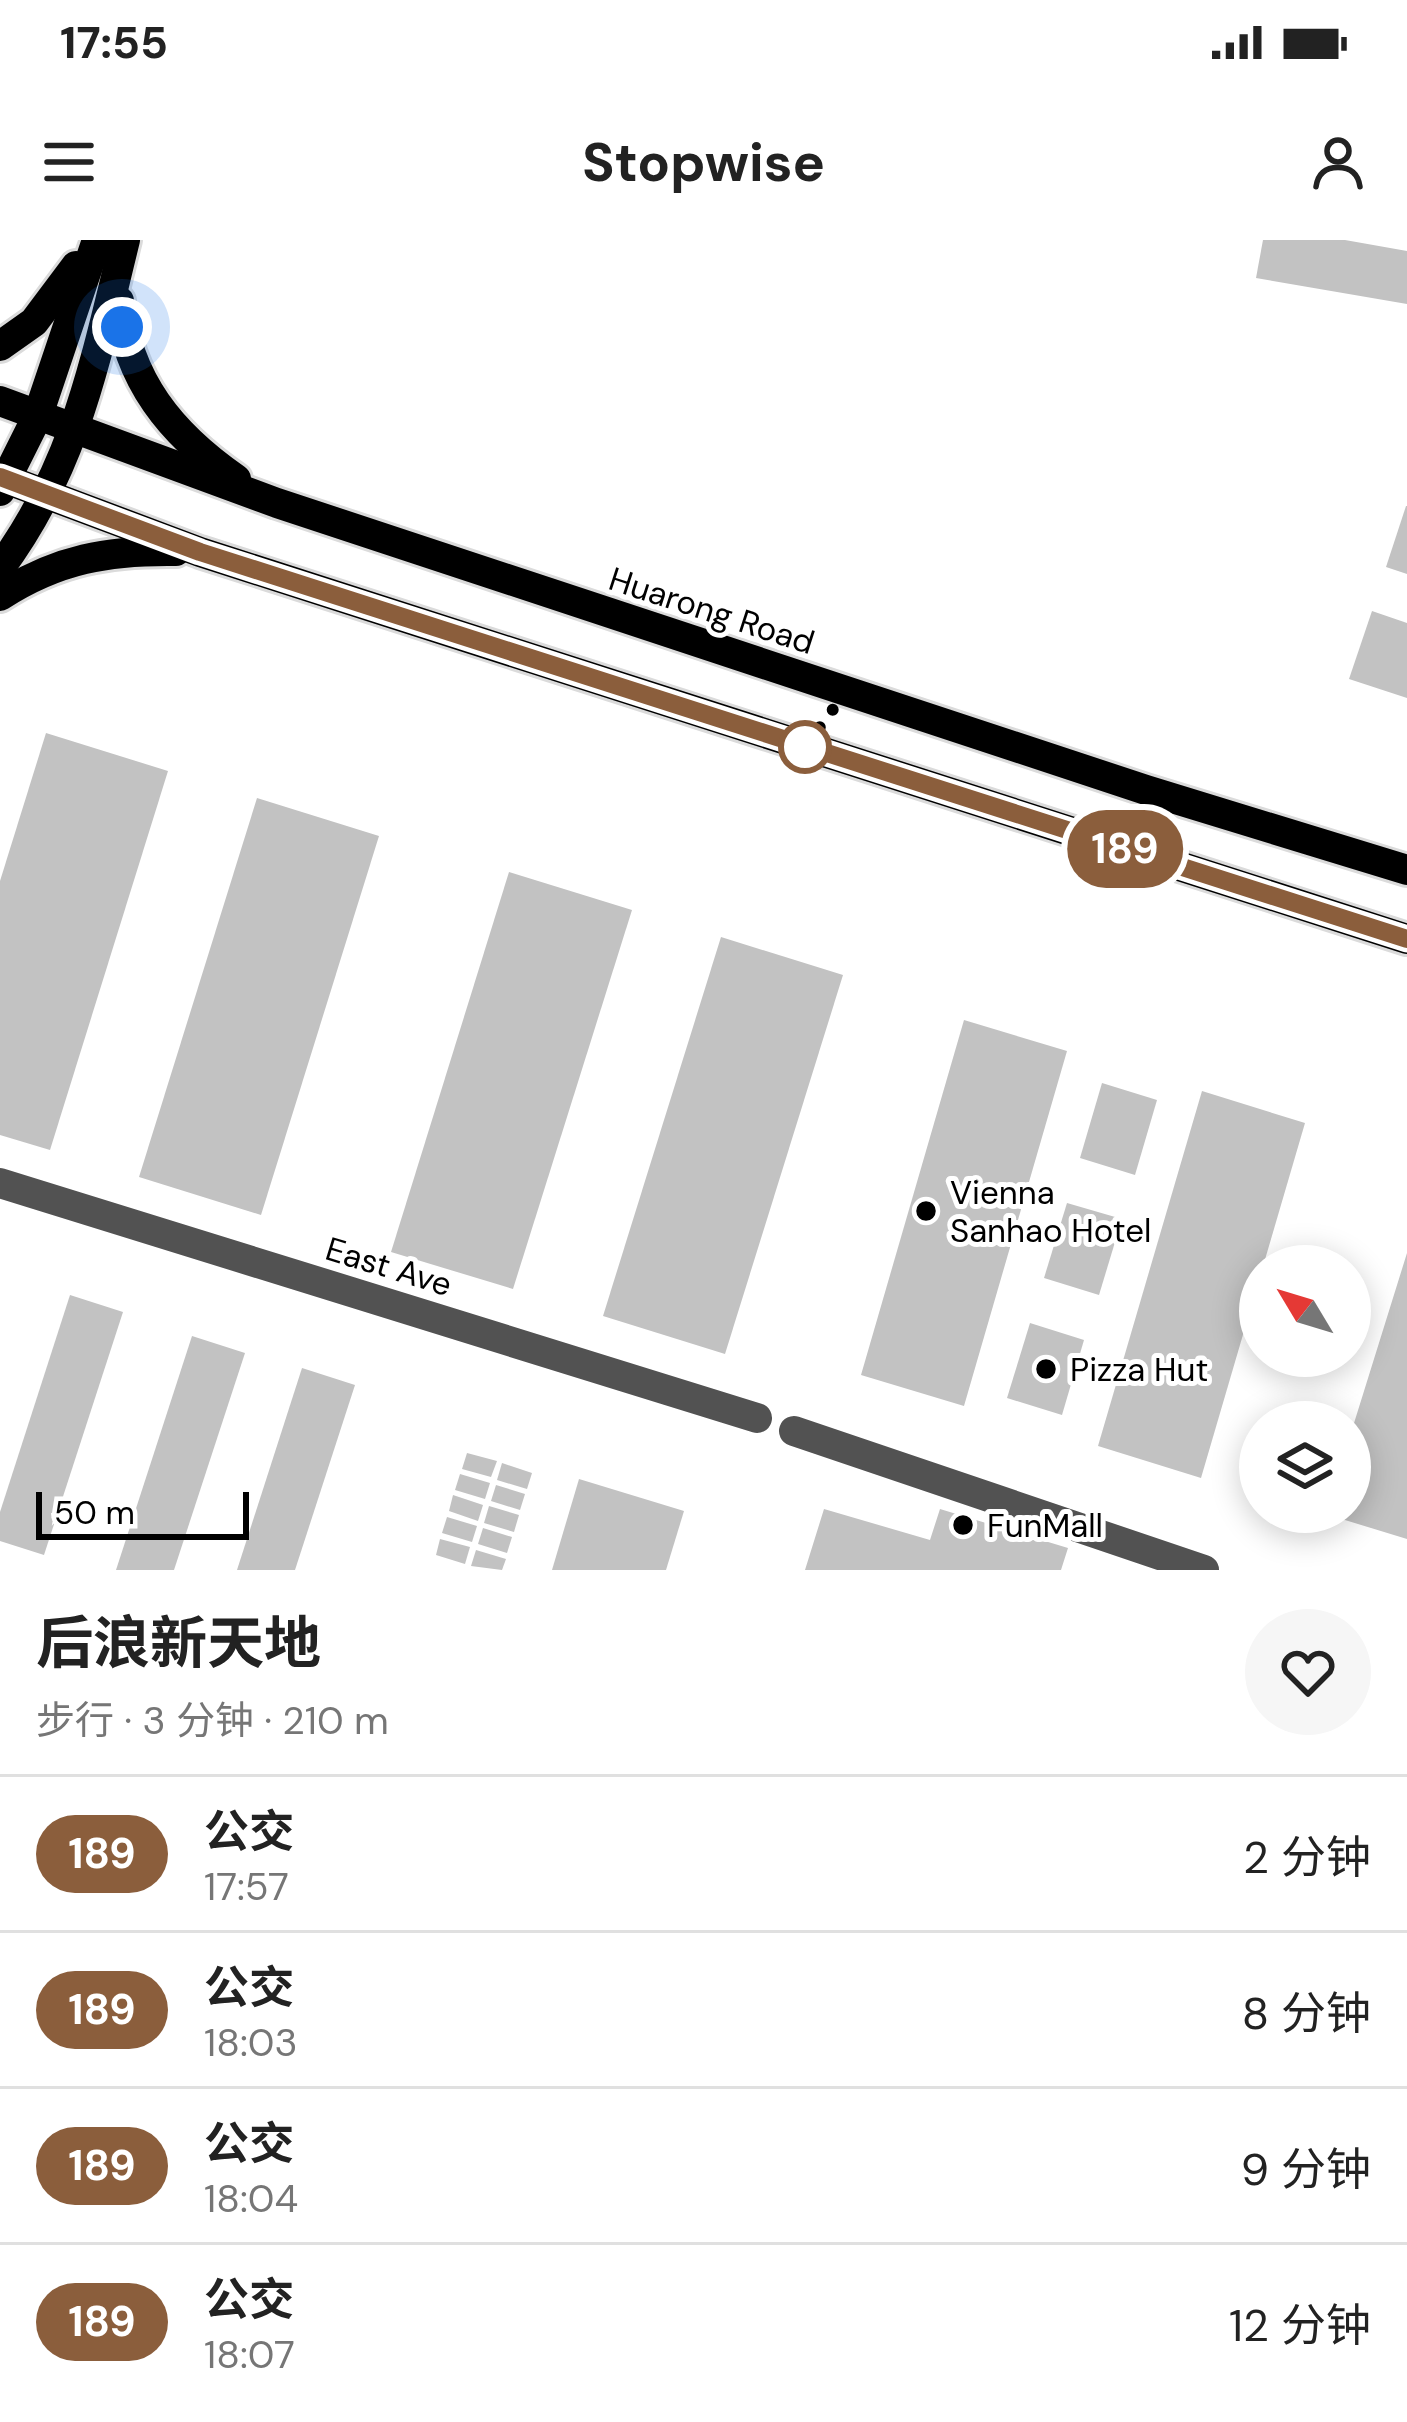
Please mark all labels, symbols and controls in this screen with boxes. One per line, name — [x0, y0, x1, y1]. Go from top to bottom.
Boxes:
text: 17:55 — [60, 13, 168, 72]
text: Stopwise — [582, 127, 825, 198]
icon: menu — [36, 129, 102, 195]
icon: person — [1305, 129, 1371, 195]
your location — [92, 297, 152, 357]
street label: Huarong Road — [604, 557, 820, 664]
unlabelled marker — [780, 722, 830, 772]
line badge: 189 — [1056, 810, 1194, 888]
text: 189 — [1091, 821, 1159, 876]
place label: Vienna Sanhao Hotel — [950, 1171, 1151, 1252]
marker: Vienna Sanhao Hotel — [913, 1198, 939, 1224]
street label: East Ave — [321, 1227, 457, 1306]
north arrow — [1239, 1245, 1371, 1377]
map controls — [1239, 1245, 1371, 1533]
place label: Pizza Hut — [1070, 1348, 1208, 1391]
marker: Pizza Hut — [1033, 1356, 1059, 1382]
button: layers — [1239, 1401, 1371, 1533]
scale bar — [36, 1486, 249, 1539]
text: 50 m — [54, 1491, 135, 1534]
place label: FunMall — [987, 1504, 1103, 1547]
marker: FunMall — [950, 1512, 976, 1538]
text: 后浪新天地 — [36, 1606, 321, 1681]
button: heart — [1245, 1609, 1371, 1735]
text: 步行 · 3 分钟 · 210 m — [36, 1695, 389, 1746]
text: 公交 — [204, 1802, 294, 1861]
text: 189 — [68, 1826, 136, 1881]
text: 2 分钟 — [1243, 1828, 1371, 1887]
text: 17:57 — [204, 1861, 289, 1912]
text: 公交 — [204, 1958, 294, 2017]
text: 189 — [68, 1982, 136, 2037]
text: 8 分钟 — [1242, 1984, 1371, 2043]
text: 18:03 — [204, 2017, 297, 2068]
text: 公交 — [204, 2114, 294, 2173]
text: 189 — [68, 2138, 136, 2193]
text: 9 分钟 — [1241, 2140, 1371, 2199]
text: 18:04 — [204, 2173, 298, 2224]
text: 公交 — [204, 2270, 294, 2329]
text: 189 — [68, 2294, 136, 2349]
text: 12 分钟 — [1229, 2296, 1371, 2355]
text: 18:07 — [204, 2329, 295, 2380]

